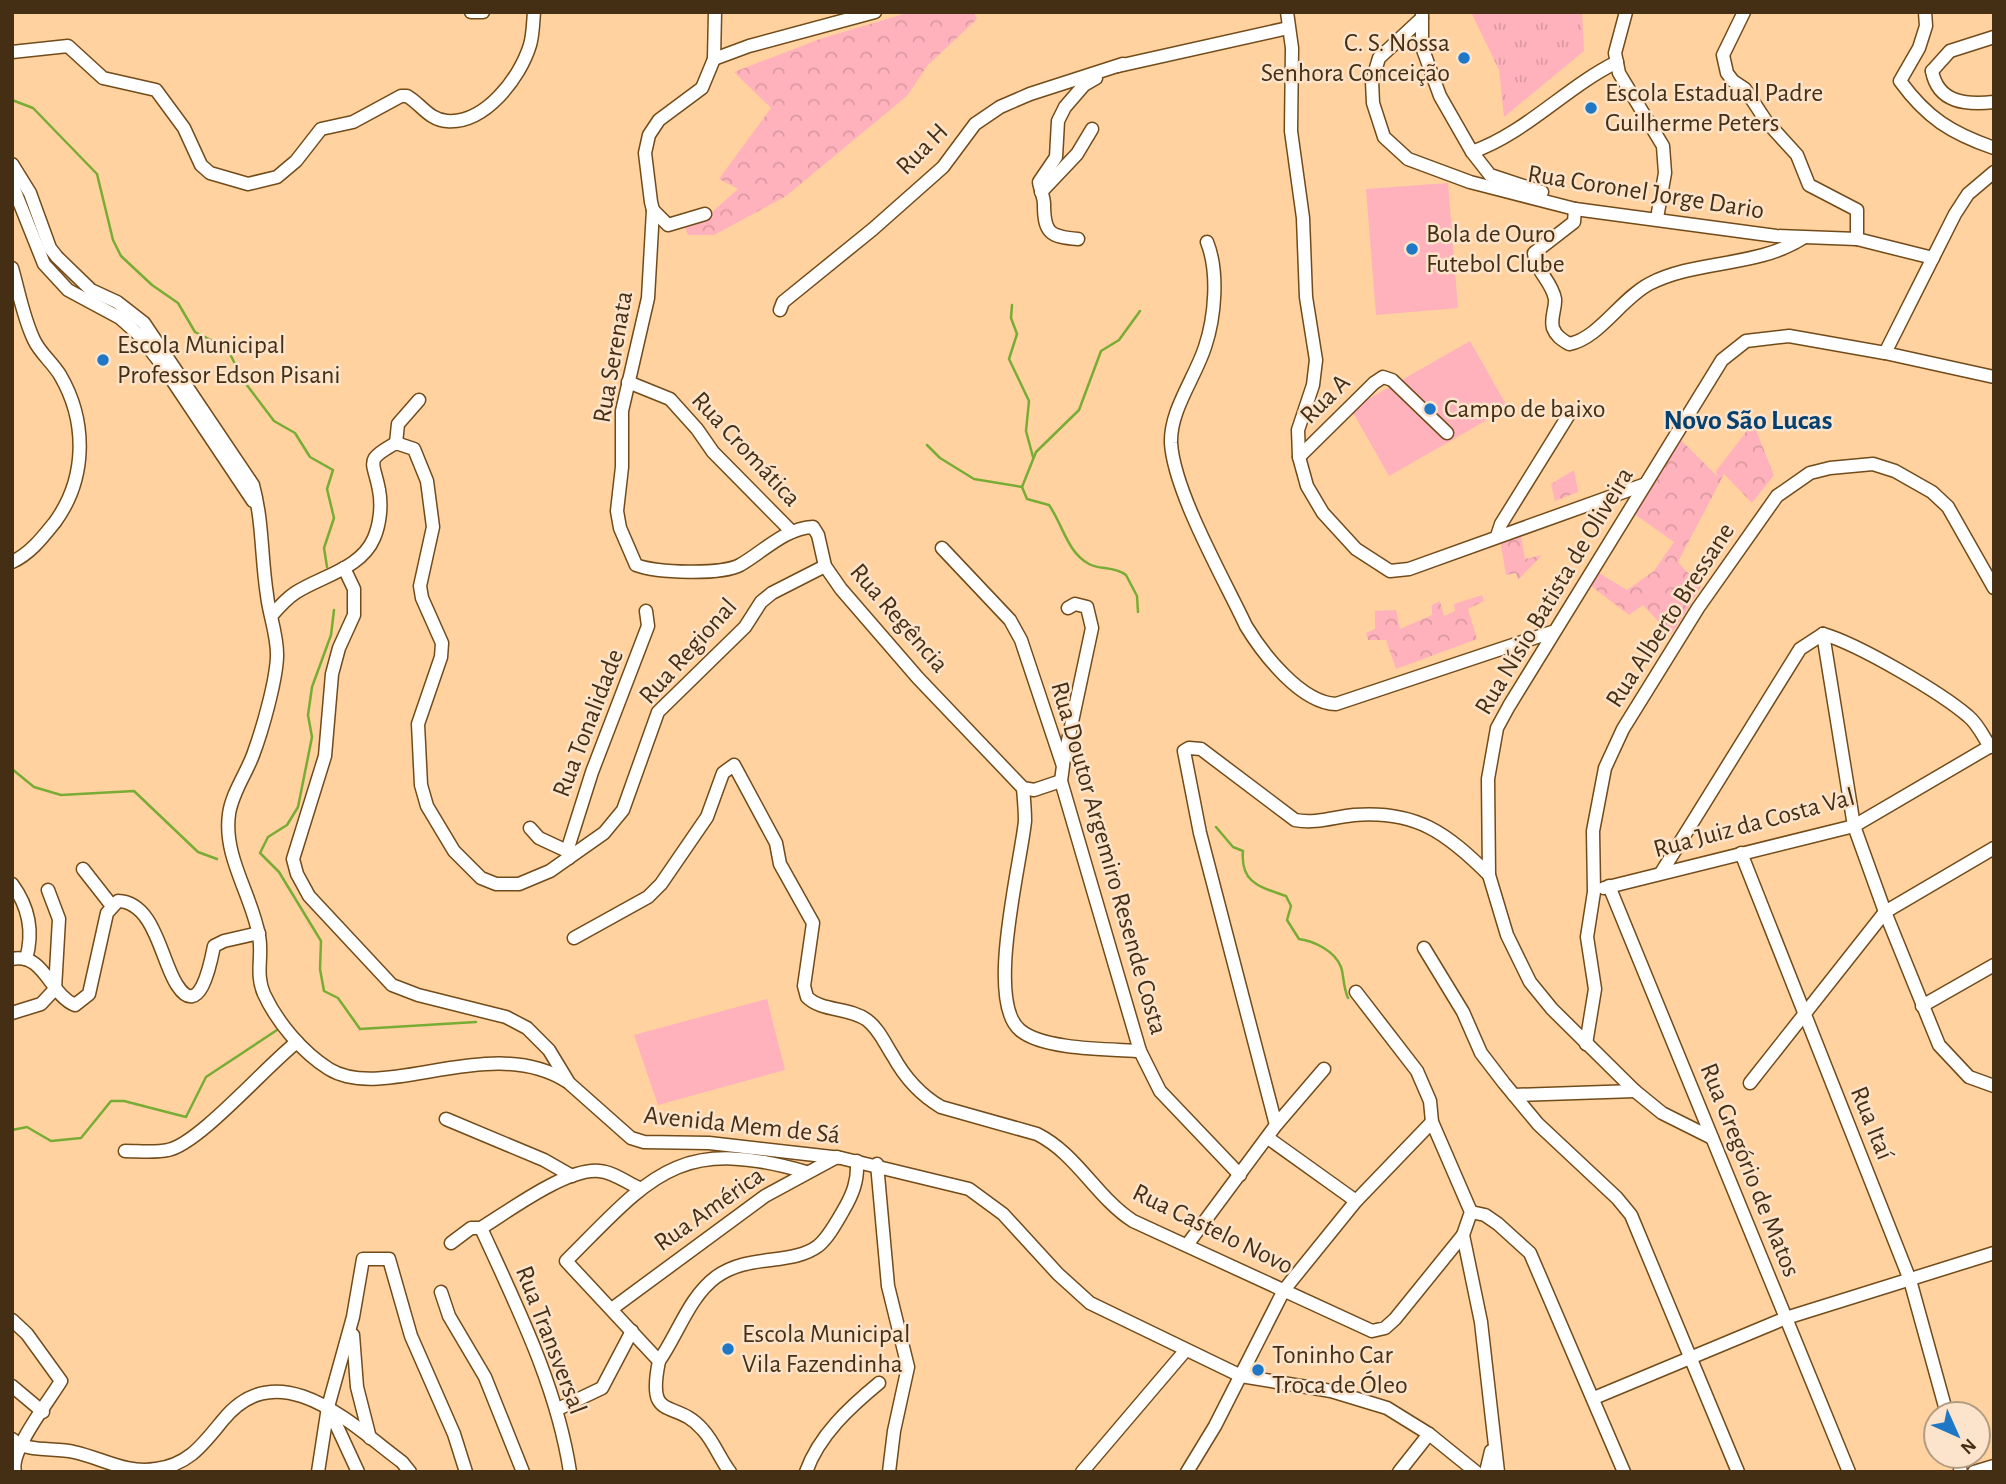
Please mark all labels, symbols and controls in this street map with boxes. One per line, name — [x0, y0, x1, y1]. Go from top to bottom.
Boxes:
place label: C. S. Nossa Senhora Conceição — [1261, 30, 1450, 86]
marker: C. S. Nossa Senhora Conceição — [1456, 50, 1472, 66]
place label: Escola Estadual Padre Guilherme Peters — [1605, 80, 1823, 136]
marker: Escola Estadual Padre Guilherme Peters — [1583, 100, 1599, 116]
street label: Rua H — [891, 118, 953, 180]
street label: Rua Coronel Jorge Dario — [1526, 160, 1766, 224]
place label: Bola de Ouro Futebol Clube — [1426, 221, 1565, 277]
marker: Bola de Ouro Futebol Clube — [1404, 241, 1420, 257]
street label: Rua Serenata — [589, 289, 637, 425]
place label: Escola Municipal Professor Edson Pisani — [117, 332, 341, 388]
marker: Escola Municipal Professor Edson Pisani — [95, 352, 111, 368]
street label: Rua A — [1295, 369, 1355, 429]
street label: Rua Cromática — [687, 387, 805, 511]
place label: Campo de baixo — [1444, 396, 1605, 422]
marker: Campo de baixo — [1422, 401, 1438, 417]
district label: Novo São Lucas — [1663, 407, 1833, 435]
street label: Rua Nísio Batista de Oliveira — [1470, 463, 1638, 719]
street label: Rua Alberto Bressane — [1601, 518, 1739, 712]
street label: Rua Regência — [845, 558, 953, 678]
street label: Rua Regional — [634, 593, 742, 709]
street label: Rua Tonalidade — [548, 645, 628, 801]
street label: Rua Doutor Argemiro Resende Costa — [1046, 679, 1172, 1037]
street label: Rua Juiz da Costa Val — [1651, 784, 1857, 862]
street label: Rua Gregório de Matos — [1695, 1059, 1805, 1281]
street label: Rua Itaí — [1846, 1083, 1899, 1164]
street label: Avenida Mem de Sá — [643, 1102, 841, 1148]
street label: Rua América — [649, 1162, 769, 1256]
street label: Rua Castelo Novo — [1129, 1179, 1297, 1279]
street label: Rua Transversal — [511, 1262, 591, 1418]
place label: Escola Municipal Vila Fazendinha — [742, 1321, 910, 1377]
marker: Escola Municipal Vila Fazendinha — [720, 1341, 736, 1357]
place label: Toninho Car Troca de Óleo — [1272, 1342, 1408, 1398]
marker: Toninho Car Troca de Óleo — [1250, 1362, 1266, 1378]
north arrow — [1922, 1400, 1992, 1470]
text: N — [1957, 1435, 1979, 1457]

